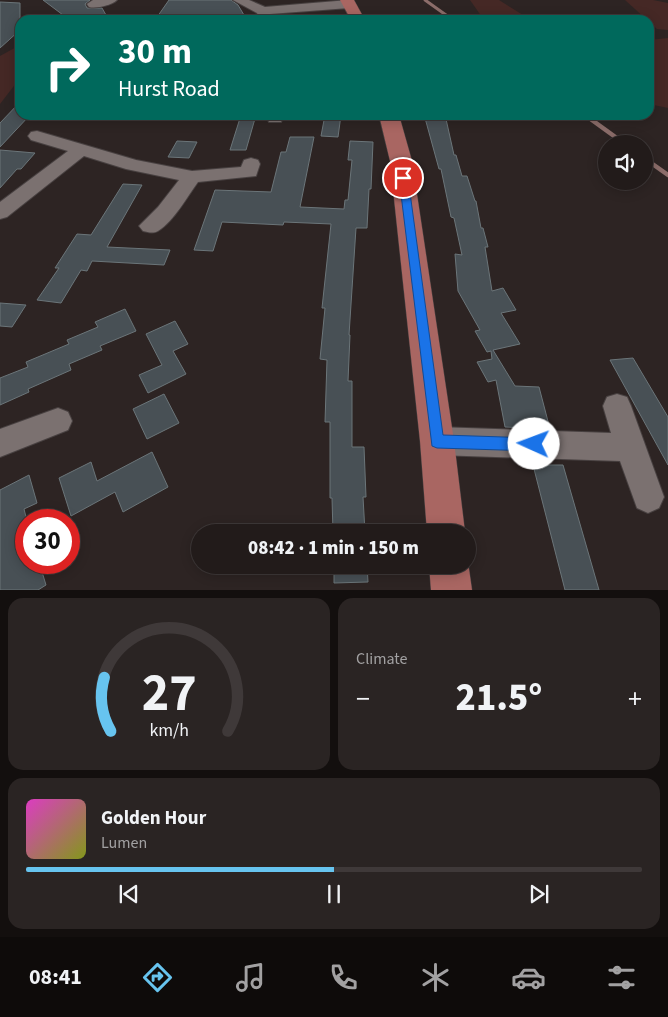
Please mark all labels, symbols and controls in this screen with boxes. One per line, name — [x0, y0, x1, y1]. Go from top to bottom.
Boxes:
text: 30 m — [118, 27, 192, 77]
icon: right — [35, 35, 100, 100]
text: Hurst Road — [118, 73, 220, 105]
map controls — [598, 135, 653, 190]
button: sound — [598, 135, 653, 190]
pin — [382, 157, 424, 199]
icon: arrive — [389, 164, 417, 192]
position arrow — [507, 417, 559, 469]
speed limit sign: 30 — [15, 509, 80, 574]
text: 08:42 · 1 min · 150 m — [248, 535, 419, 562]
text: Climate — [356, 648, 407, 670]
text: 27 — [142, 657, 196, 731]
text: 21.5° — [456, 671, 542, 725]
text: − — [356, 679, 370, 719]
text: + — [628, 679, 642, 719]
text: km/h — [149, 718, 189, 743]
text: Golden Hour — [101, 805, 206, 832]
text: Lumen — [101, 832, 147, 854]
icon: previous — [115, 880, 143, 908]
icon: pause — [320, 880, 348, 908]
icon: next — [525, 880, 553, 908]
icon: directions — [140, 960, 175, 995]
icon: music — [233, 960, 268, 995]
icon: phone — [326, 960, 361, 995]
icon: climate — [418, 960, 453, 995]
icon: car — [511, 960, 546, 995]
icon: filters — [604, 960, 639, 995]
text: 08:41 — [29, 961, 82, 993]

